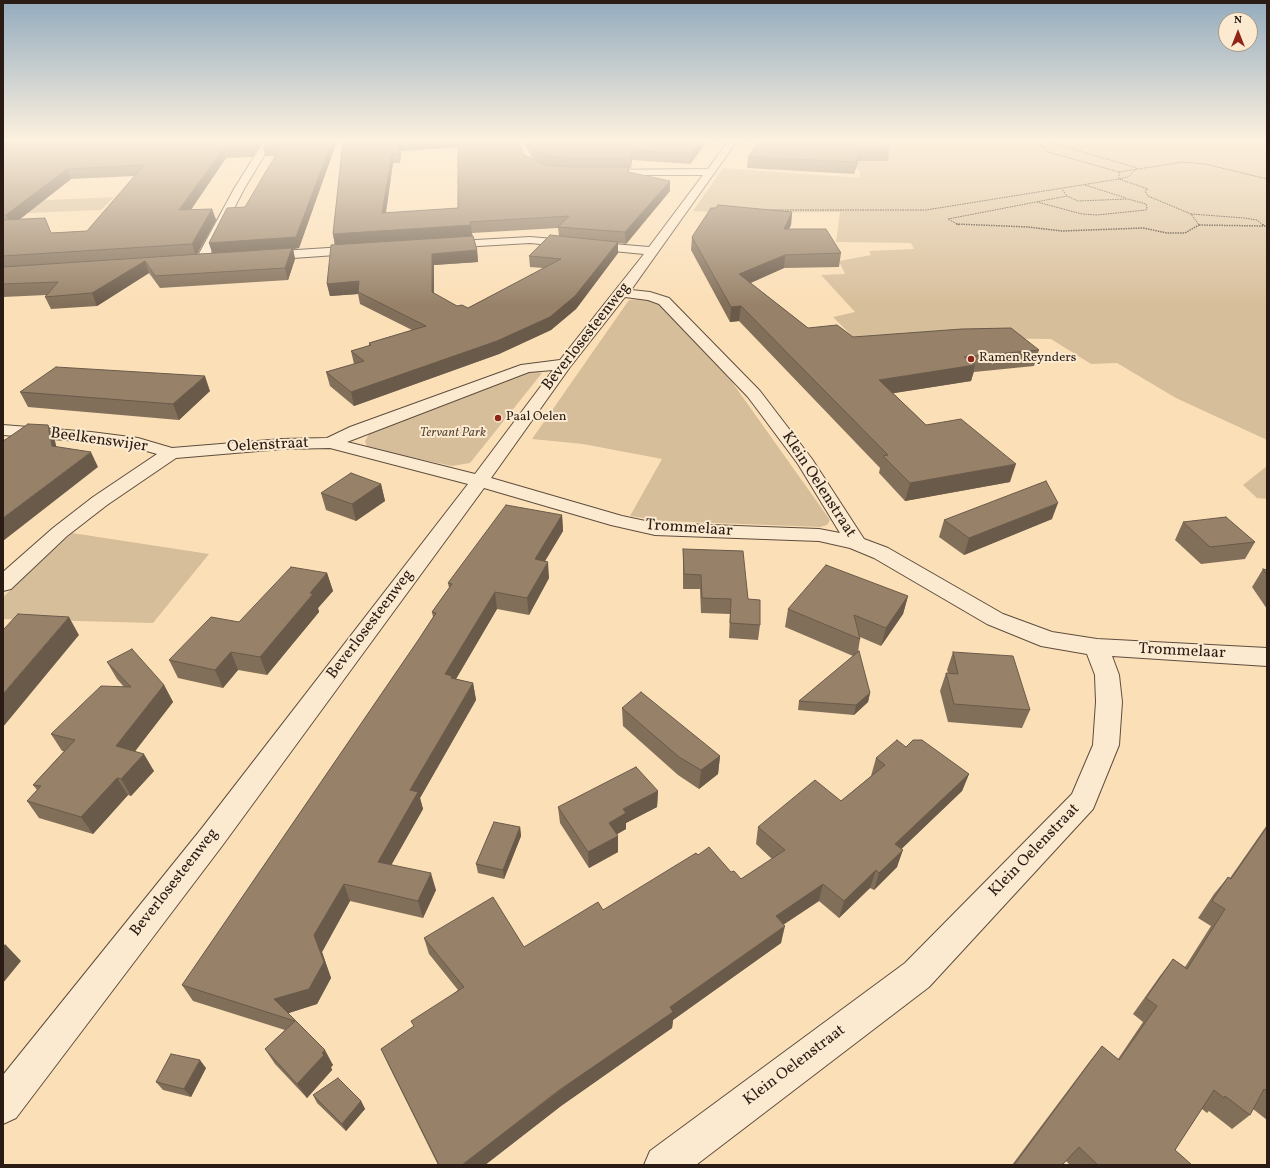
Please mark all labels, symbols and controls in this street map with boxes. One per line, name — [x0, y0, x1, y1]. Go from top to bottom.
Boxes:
north arrow — [1218, 12, 1258, 52]
text: N — [1234, 13, 1242, 28]
street label: Beverlosesteenweg — [539, 279, 635, 395]
place label: Ramen Reynders — [979, 351, 1076, 367]
marker: Ramen Reynders — [966, 354, 976, 364]
place label: Paal Oelen — [506, 410, 566, 426]
marker: Paal Oelen — [493, 413, 503, 423]
street label: Beelkenswijer — [49, 425, 149, 457]
park label: Tervant Park — [420, 426, 486, 442]
street label: Klein Oelenstraat — [777, 428, 859, 542]
street label: Oelenstraat — [227, 434, 309, 458]
street label: Trommelaar — [645, 516, 733, 542]
street label: Beverlosesteenweg — [324, 566, 418, 684]
street label: Trommelaar — [1138, 640, 1226, 664]
street label: Klein Oelenstraat — [986, 800, 1084, 902]
street label: Beverlosesteenweg — [127, 825, 223, 941]
street label: Klein Oelenstraat — [740, 1021, 850, 1111]

